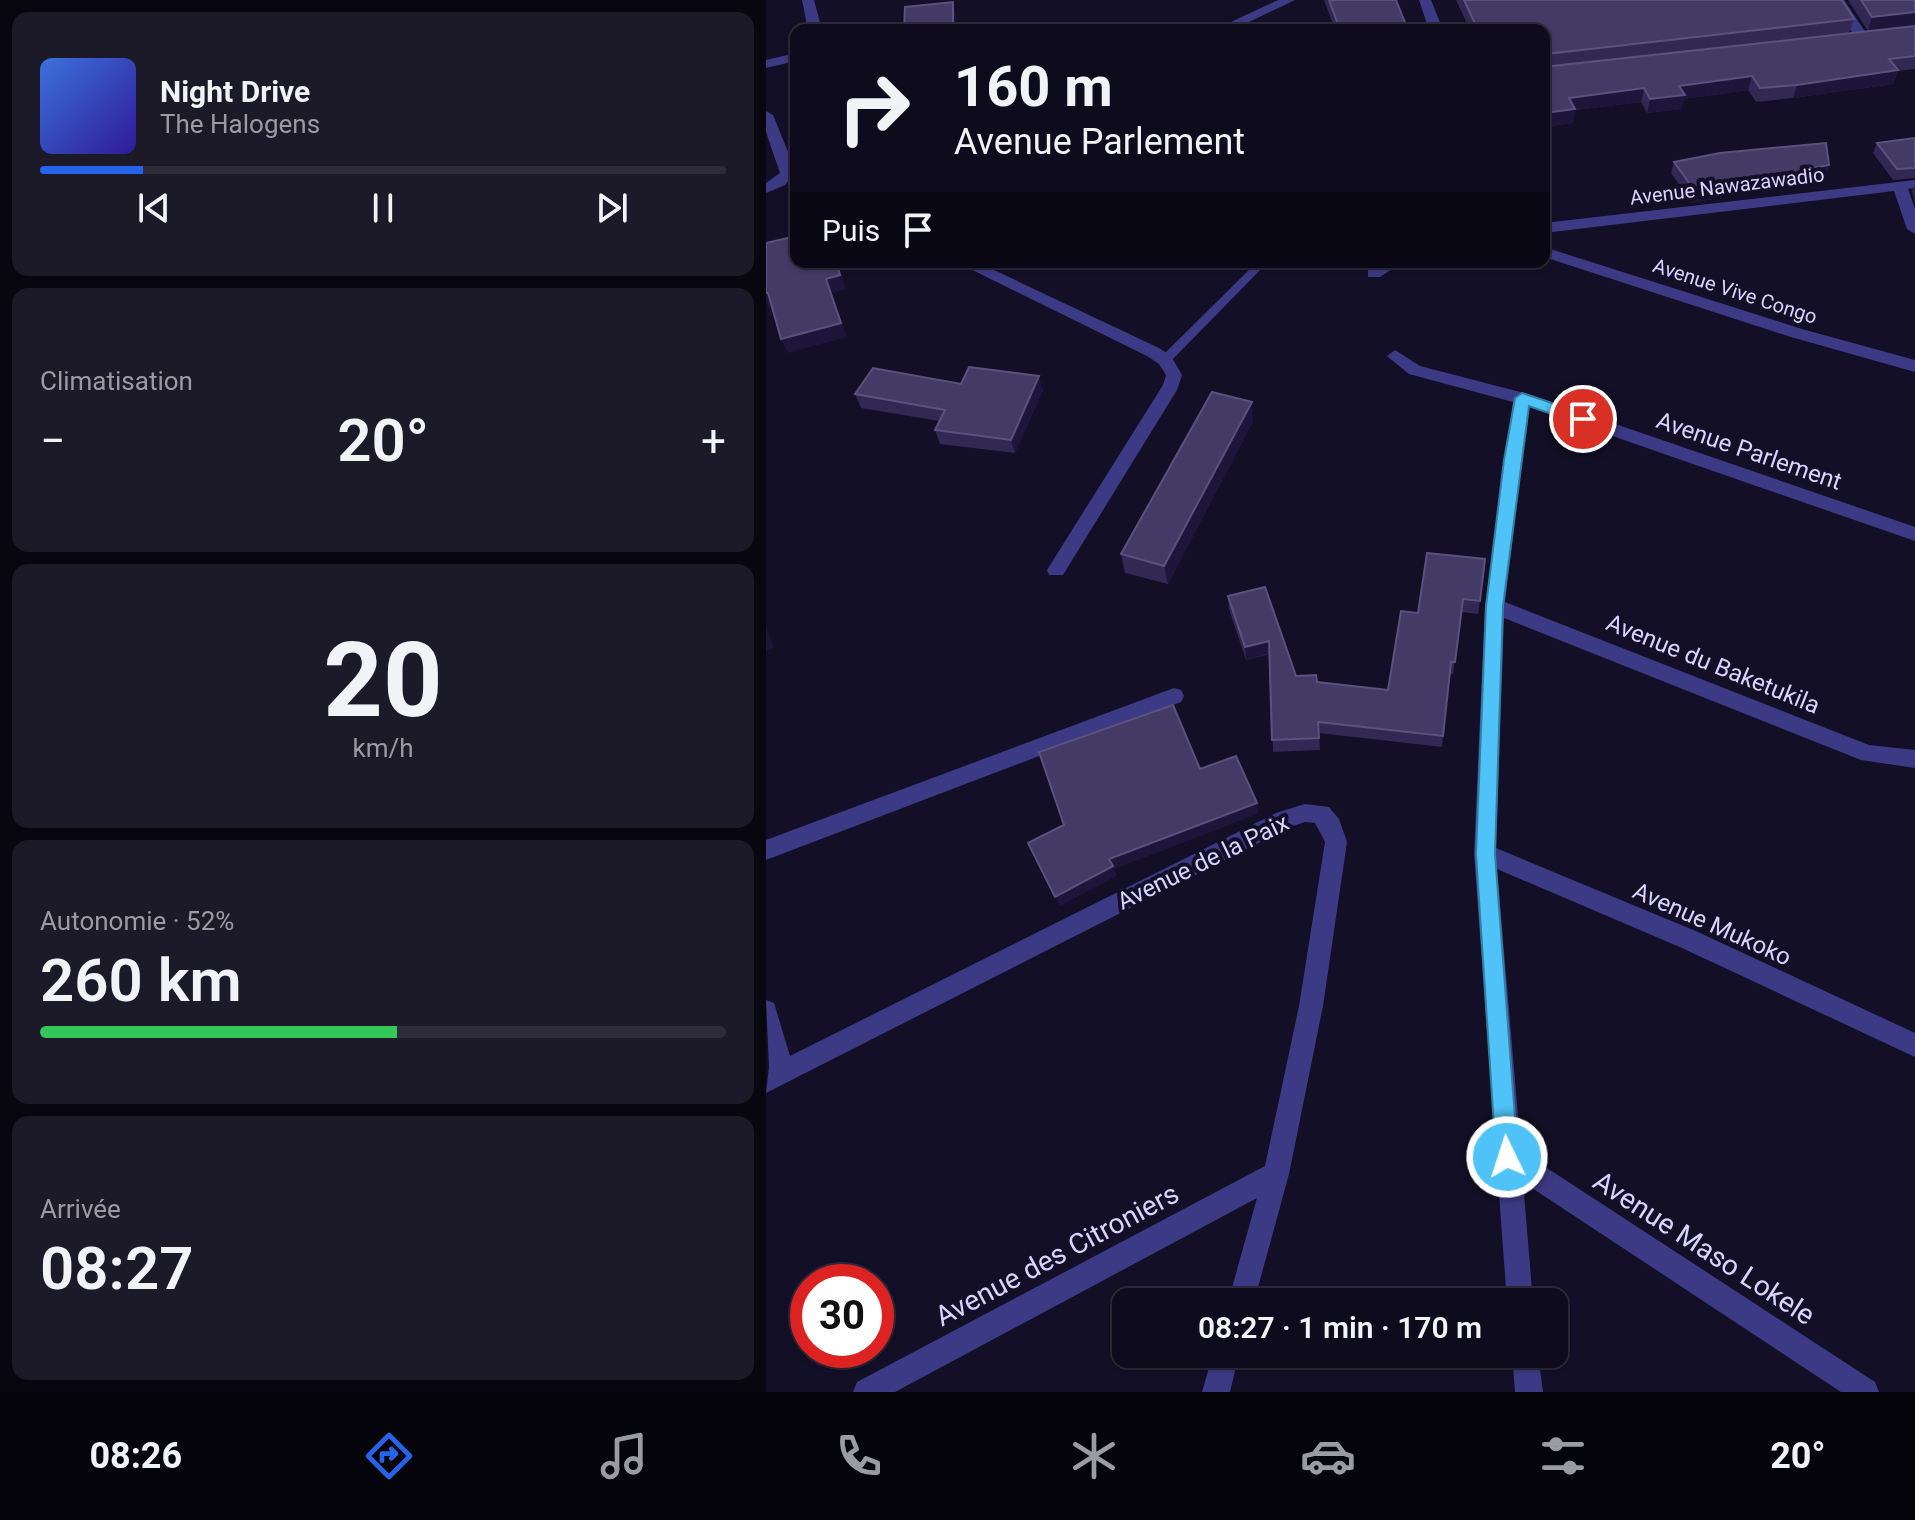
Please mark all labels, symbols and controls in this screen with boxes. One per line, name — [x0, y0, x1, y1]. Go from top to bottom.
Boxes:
text: 160 m — [954, 54, 1113, 120]
icon: right — [822, 56, 926, 160]
text: Night Drive — [160, 74, 310, 109]
text: The Halogens — [160, 109, 320, 139]
text: Avenue Parlement — [954, 121, 1245, 163]
street label: Avenue Nawazawadio — [1628, 162, 1826, 210]
icon: previous — [132, 186, 176, 230]
icon: pause — [361, 186, 405, 230]
icon: next — [590, 186, 634, 230]
icon: arrive — [896, 208, 940, 252]
text: Puis — [822, 213, 880, 248]
street label: Avenue Vive Congo — [1650, 253, 1820, 329]
text: Climatisation — [40, 366, 193, 396]
pin — [1549, 385, 1617, 453]
icon: arrive — [1561, 397, 1605, 441]
text: 20° — [337, 405, 429, 476]
street label: Avenue Parlement — [1653, 406, 1845, 496]
text: − — [40, 415, 65, 467]
text: + — [701, 415, 726, 467]
street label: Avenue du Baketukila — [1602, 608, 1824, 720]
text: 20 — [323, 620, 443, 741]
text: km/h — [352, 733, 414, 763]
street label: Avenue de la Paix — [1113, 808, 1293, 916]
street label: Avenue Mukoko — [1629, 877, 1795, 971]
text: Autonomie · 52% — [40, 906, 234, 936]
text: 260 km — [40, 945, 242, 1016]
position arrow — [1465, 1115, 1549, 1199]
street label: Avenue Maso Lokele — [1587, 1164, 1821, 1332]
street label: Avenue des Citroniers — [930, 1177, 1184, 1333]
text: Arrivée — [40, 1194, 121, 1224]
text: 08:27 — [40, 1233, 193, 1304]
speed limit sign: 30 — [790, 1264, 894, 1368]
text: 08:27 · 1 min · 170 m — [1198, 1310, 1482, 1345]
icon: directions — [361, 1428, 417, 1484]
icon: music — [596, 1428, 652, 1484]
icon: phone — [831, 1428, 887, 1484]
icon: climate — [1066, 1428, 1122, 1484]
icon: car — [1300, 1428, 1356, 1484]
icon: filters — [1535, 1428, 1591, 1484]
text: 08:26 — [89, 1435, 182, 1477]
text: 20° — [1770, 1435, 1826, 1477]

